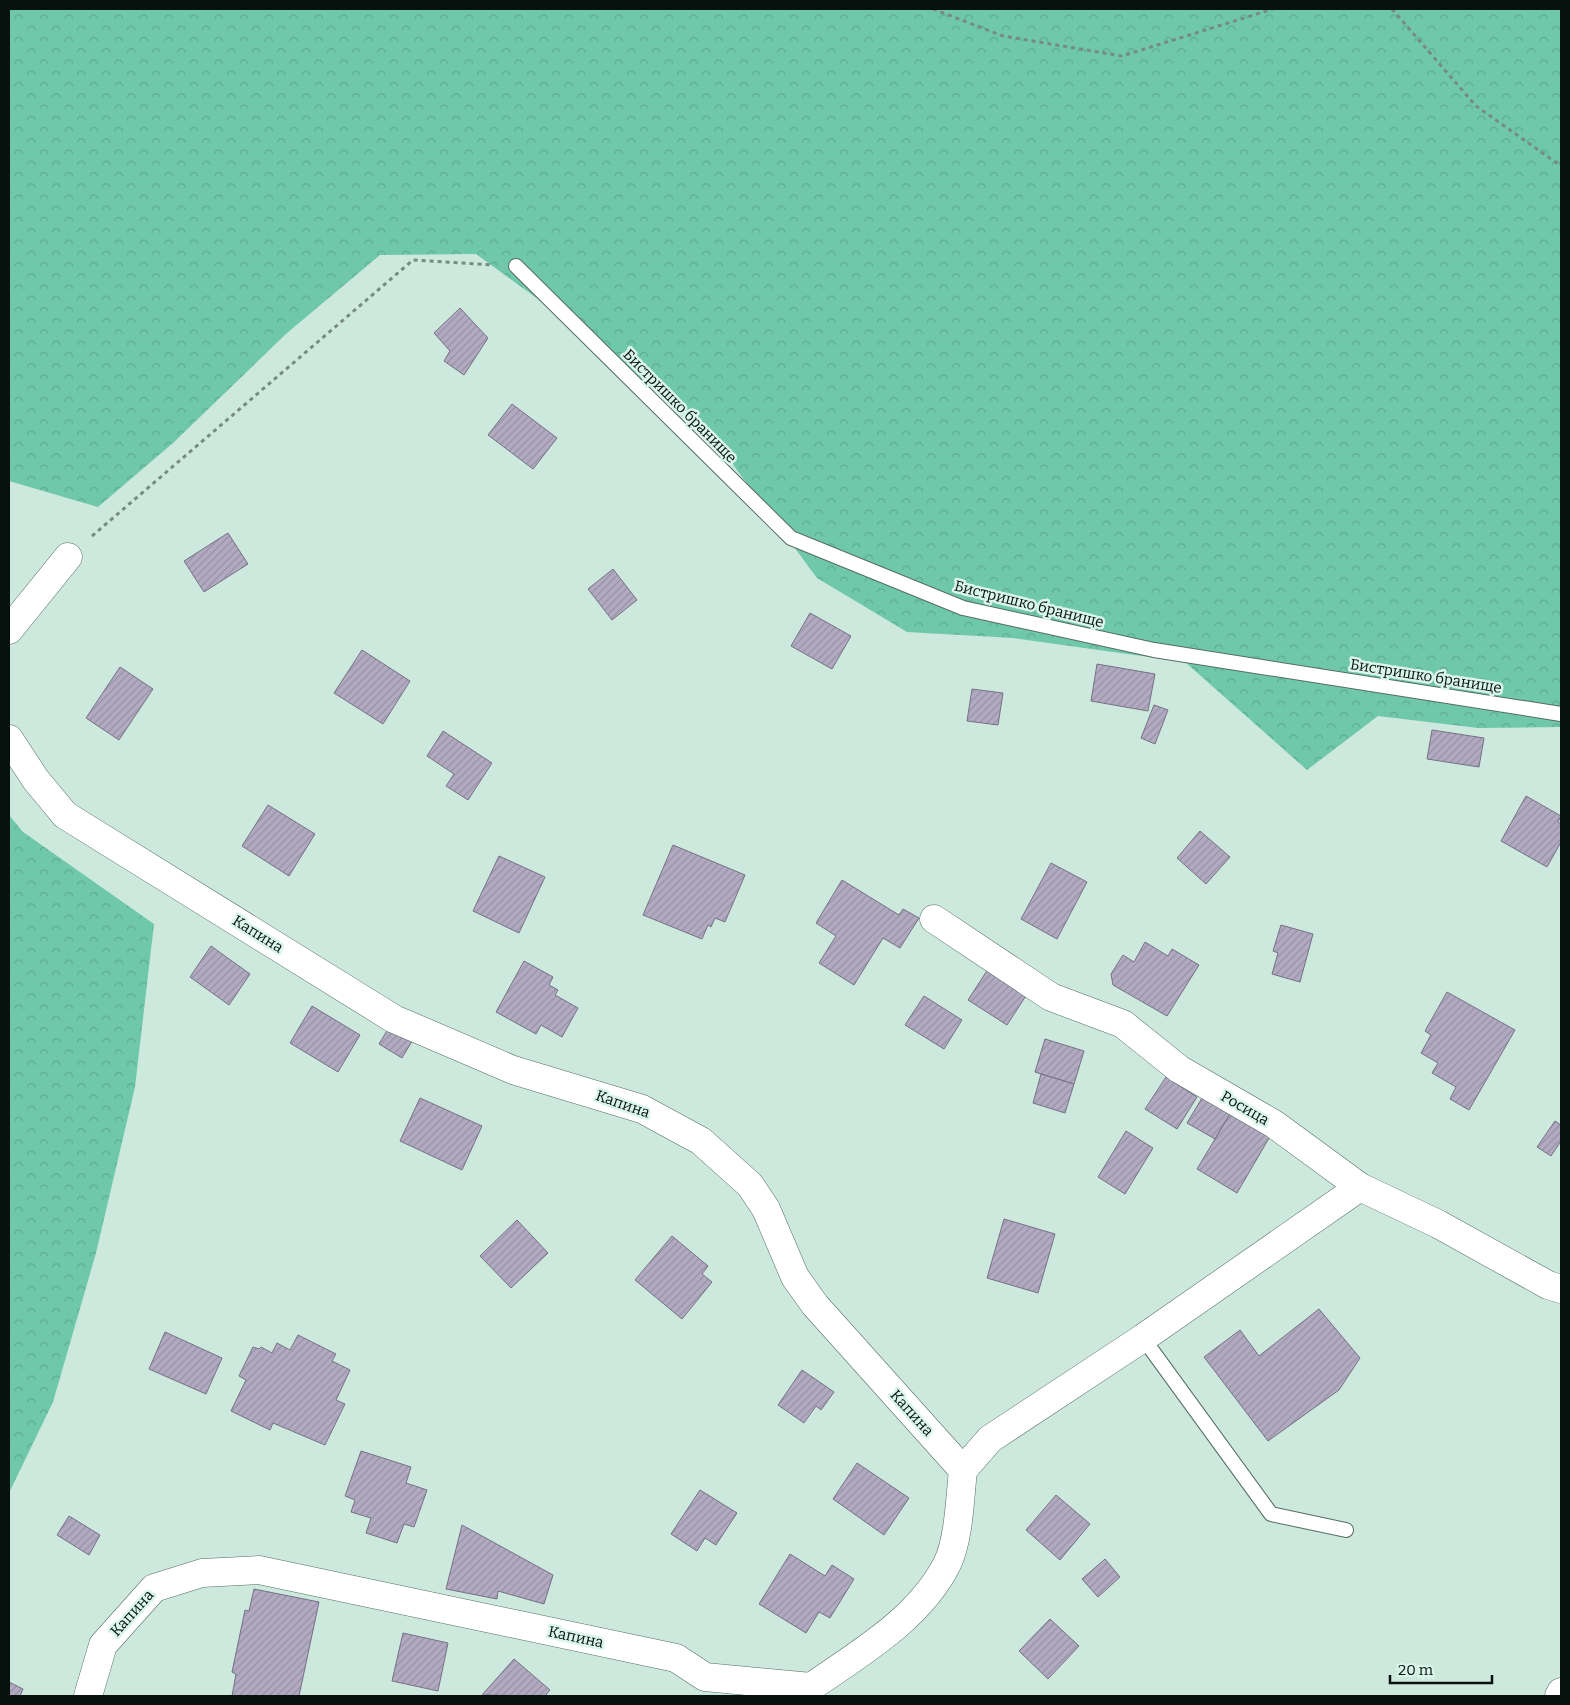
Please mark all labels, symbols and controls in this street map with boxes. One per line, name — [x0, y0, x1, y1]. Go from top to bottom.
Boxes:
street label: Бистришко бранище — [619, 345, 741, 467]
street label: Бистришко бранище — [952, 577, 1106, 631]
street label: Бистришко бранище — [1349, 655, 1503, 697]
street label: Капина — [229, 911, 287, 957]
street label: Капина — [594, 1086, 652, 1122]
street label: Росица — [1218, 1087, 1272, 1129]
street label: Капина — [887, 1386, 937, 1440]
street label: Капина — [107, 1586, 157, 1640]
street label: Капина — [547, 1622, 605, 1652]
scale bar — [1390, 1652, 1492, 1684]
text: 20 m — [1398, 1661, 1434, 1679]

